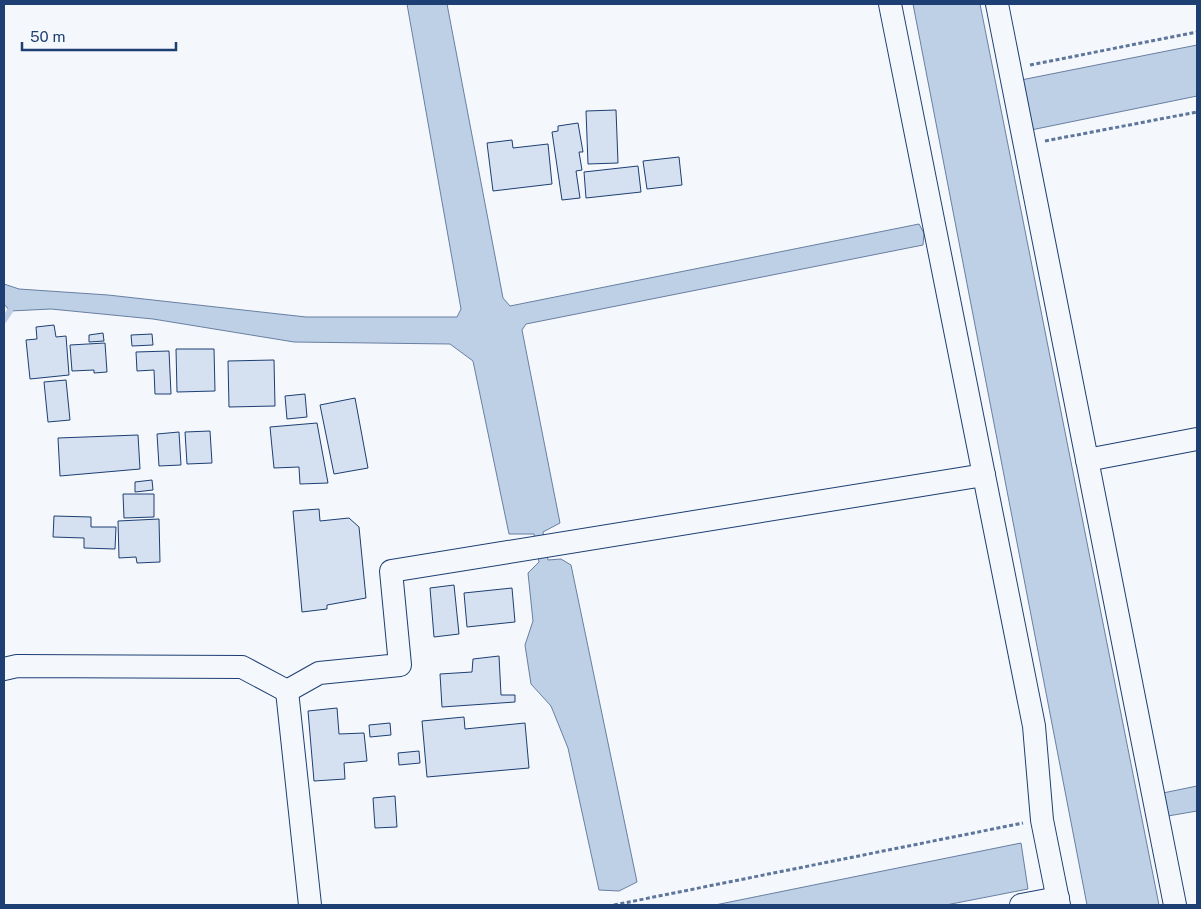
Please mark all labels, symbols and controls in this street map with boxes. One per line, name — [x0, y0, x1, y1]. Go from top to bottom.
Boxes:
scale bar — [22, 20, 176, 52]
text: 50 m — [30, 28, 65, 45]

